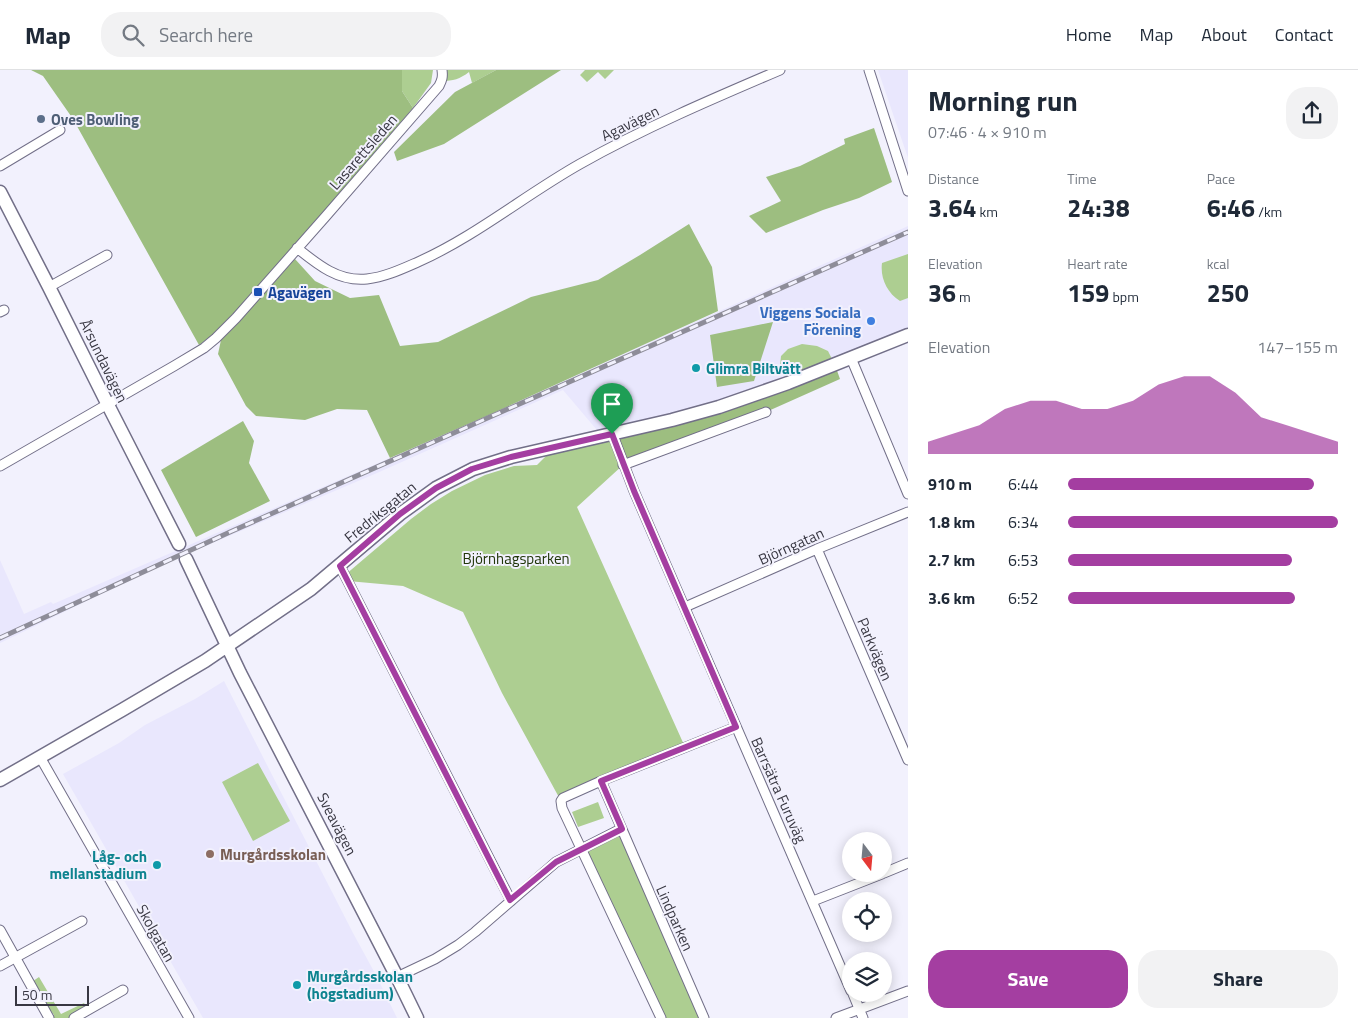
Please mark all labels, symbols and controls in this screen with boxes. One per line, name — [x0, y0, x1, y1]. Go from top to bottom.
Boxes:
search box — [101, 12, 451, 57]
text: Map — [25, 17, 71, 53]
text: Search here — [159, 20, 253, 49]
icon: search — [119, 21, 147, 49]
text: Home — [1066, 21, 1112, 48]
text: Map — [1140, 21, 1173, 48]
text: About — [1201, 21, 1247, 48]
text: Contact — [1275, 21, 1333, 48]
text: Morning run — [928, 79, 1078, 122]
button: share — [1286, 87, 1338, 139]
street label: Agavägen — [597, 99, 663, 147]
place label: Oves Bowling — [51, 108, 139, 131]
street label: Lasarettsleden — [324, 109, 402, 195]
marker: Oves Bowling — [35, 113, 47, 125]
text: 07:46 · 4 × 910 m — [928, 120, 1047, 144]
text: Distance — [928, 168, 979, 189]
text: Time — [1067, 168, 1097, 189]
text: Pace — [1207, 168, 1235, 189]
text: 3.64 — [928, 189, 976, 227]
text: 24:38 — [1067, 189, 1130, 227]
text: 6:46 — [1207, 189, 1255, 227]
text: km — [976, 201, 998, 222]
text: /km — [1255, 201, 1282, 222]
text: Elevation — [928, 253, 982, 274]
text: Heart rate — [1067, 253, 1127, 274]
text: kcal — [1207, 253, 1230, 274]
text: 36 — [928, 274, 956, 312]
text: 159 — [1067, 274, 1109, 312]
text: 250 — [1207, 274, 1249, 312]
place label: Agavägen — [268, 281, 332, 304]
marker: Agavägen — [252, 286, 264, 298]
text: m — [956, 286, 971, 307]
text: bpm — [1109, 286, 1139, 307]
place label: Viggens Sociala Förening — [760, 301, 861, 341]
street label: Årsundavägen — [74, 315, 134, 407]
marker: Viggens Sociala Förening — [865, 315, 877, 327]
text: Elevation — [928, 335, 990, 359]
text: 147–155 m — [1257, 335, 1338, 359]
place label: Glimra Biltvätt — [706, 357, 801, 380]
marker: Glimra Biltvätt — [690, 362, 702, 374]
pin — [591, 383, 633, 434]
icon: arrive — [598, 390, 626, 418]
text: 910 m — [928, 472, 972, 496]
text: 6:44 — [1008, 472, 1038, 496]
street label: Fredriksgatan — [339, 476, 421, 548]
text: 1.8 km — [928, 510, 975, 534]
text: 6:34 — [1008, 510, 1038, 534]
street label: Björngatan — [754, 521, 828, 571]
park label: Björnhagsparken — [462, 547, 570, 570]
text: 2.7 km — [928, 548, 975, 572]
text: 6:53 — [1008, 548, 1038, 572]
text: 3.6 km — [928, 586, 975, 610]
text: 6:52 — [1008, 586, 1038, 610]
street label: Parkvägen — [851, 614, 899, 684]
street label: Barrsätra Furuväg — [745, 733, 813, 847]
street label: Sveavägen — [311, 788, 363, 860]
north arrow — [842, 832, 892, 882]
map controls — [842, 832, 892, 1002]
place label: Murgårdsskolan — [220, 843, 326, 866]
place label: Låg- och mellanstadium — [50, 845, 147, 885]
marker: Murgårdsskolan — [204, 848, 216, 860]
marker: Låg- och mellanstadium — [151, 859, 163, 871]
street label: Lindparken — [650, 881, 700, 955]
button: locate — [842, 892, 892, 942]
street label: Skolgatan — [131, 900, 181, 966]
button: Save — [928, 950, 1128, 1008]
button: Share — [1138, 950, 1338, 1008]
button: layers — [842, 952, 892, 1002]
place label: Murgårdsskolan (högstadium) — [307, 965, 413, 1005]
marker: Murgårdsskolan (högstadium) — [291, 979, 303, 991]
scale bar — [15, 983, 89, 1006]
text: 50 m — [22, 984, 52, 1005]

